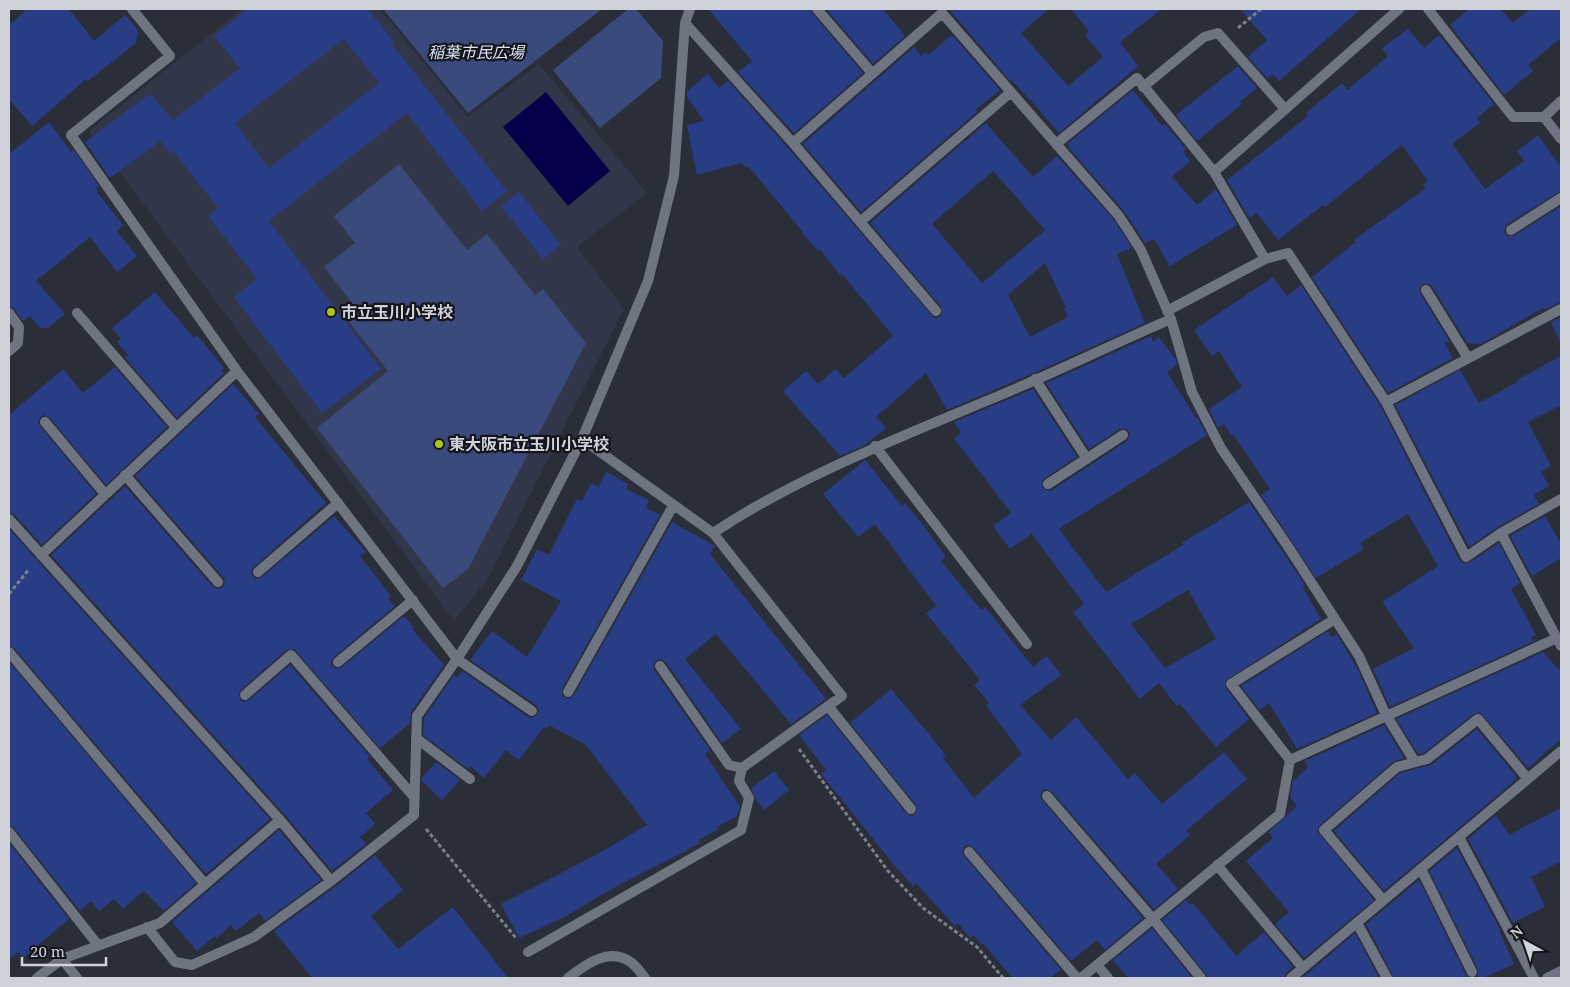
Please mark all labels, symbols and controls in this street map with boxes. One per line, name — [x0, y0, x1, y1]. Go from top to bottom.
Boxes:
park label: 稲葉市民広場 — [428, 41, 526, 63]
place label: 市立玉川小学校 — [341, 301, 453, 323]
marker: 市立玉川小学校 — [325, 306, 337, 318]
place label: 東大阪市立玉川小学校 — [449, 433, 609, 455]
marker: 東大阪市立玉川小学校 — [433, 438, 445, 450]
north arrow — [1500, 917, 1550, 967]
text: N — [1506, 921, 1527, 942]
scale bar — [22, 934, 106, 966]
text: 20 m — [30, 941, 65, 961]

